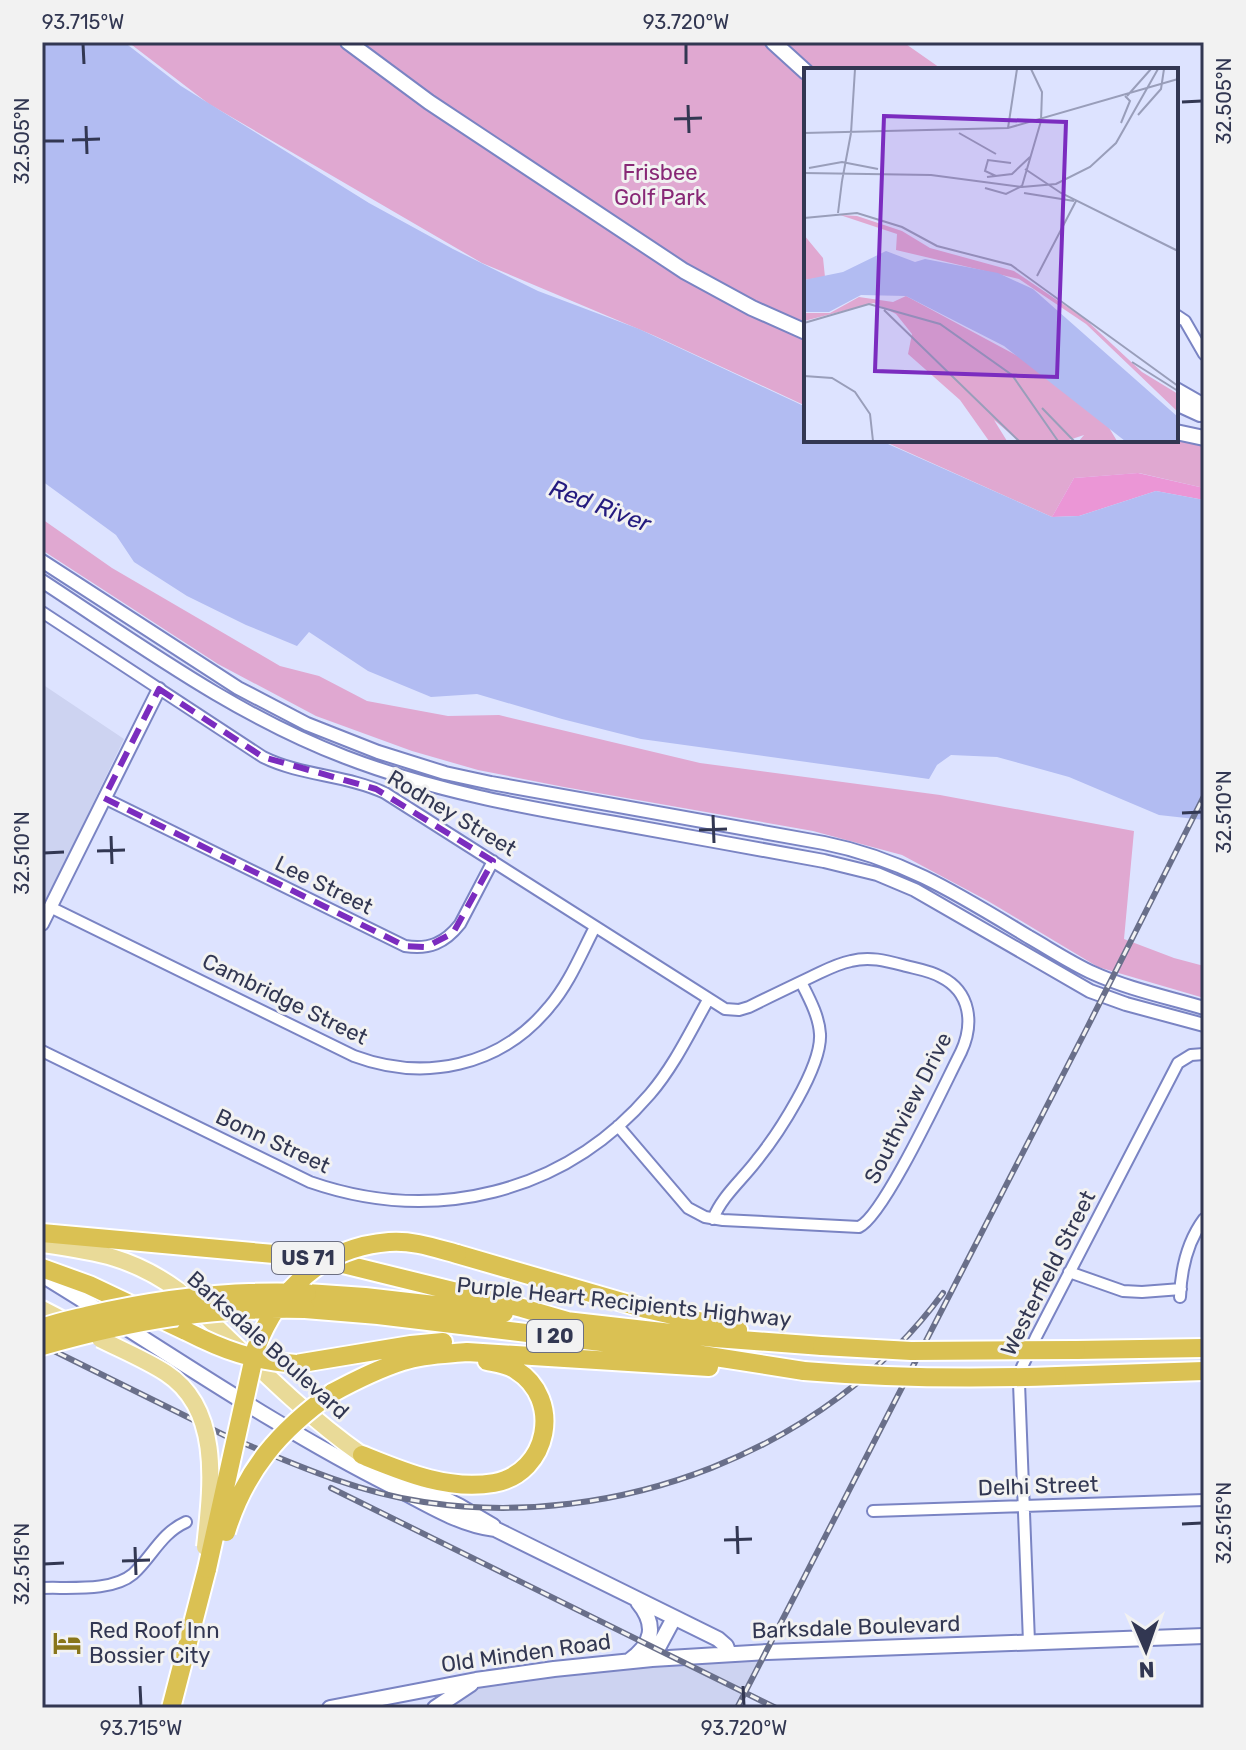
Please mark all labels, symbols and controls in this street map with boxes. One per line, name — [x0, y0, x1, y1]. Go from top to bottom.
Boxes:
text: 93.715°W — [42, 10, 124, 34]
text: 93.720°W — [643, 10, 729, 34]
text: 32.505°N — [1212, 58, 1236, 144]
inset map — [804, 68, 1178, 442]
text: 32.505°N — [10, 98, 34, 184]
park label: Frisbee Golf Park — [614, 159, 707, 211]
water label: Red River — [545, 474, 655, 538]
street label: Rodney Street — [383, 764, 522, 862]
text: 32.510°N — [1212, 770, 1236, 854]
text: 32.510°N — [10, 811, 34, 895]
street label: Lee Street — [271, 850, 378, 920]
street label: Cambridge Street — [198, 947, 372, 1051]
street label: Southview Drive — [858, 1028, 958, 1188]
street label: Bonn Street — [212, 1103, 335, 1179]
street label: Westerfield Street — [995, 1186, 1101, 1360]
road number: US 71 — [272, 1242, 344, 1274]
street label: Barksdale Boulevard — [181, 1265, 355, 1425]
street label: Purple Heart Recipients Highway — [455, 1271, 793, 1333]
road number: I 20 — [527, 1320, 583, 1352]
street label: Delhi Street — [977, 1470, 1099, 1502]
text: 32.515°N — [1212, 1482, 1236, 1564]
text: 32.515°N — [10, 1523, 34, 1605]
street label: Barksdale Boulevard — [751, 1610, 961, 1644]
north arrow — [1106, 1610, 1186, 1690]
place label: Red Roof Inn Bossier City — [89, 1617, 220, 1669]
hotel icon: Red Roof Inn Bossier City — [52, 1628, 82, 1658]
street label: Old Minden Road — [439, 1628, 613, 1678]
text: N — [1138, 1656, 1155, 1683]
text: 93.715°W — [100, 1716, 182, 1740]
text: 93.720°W — [701, 1716, 787, 1740]

